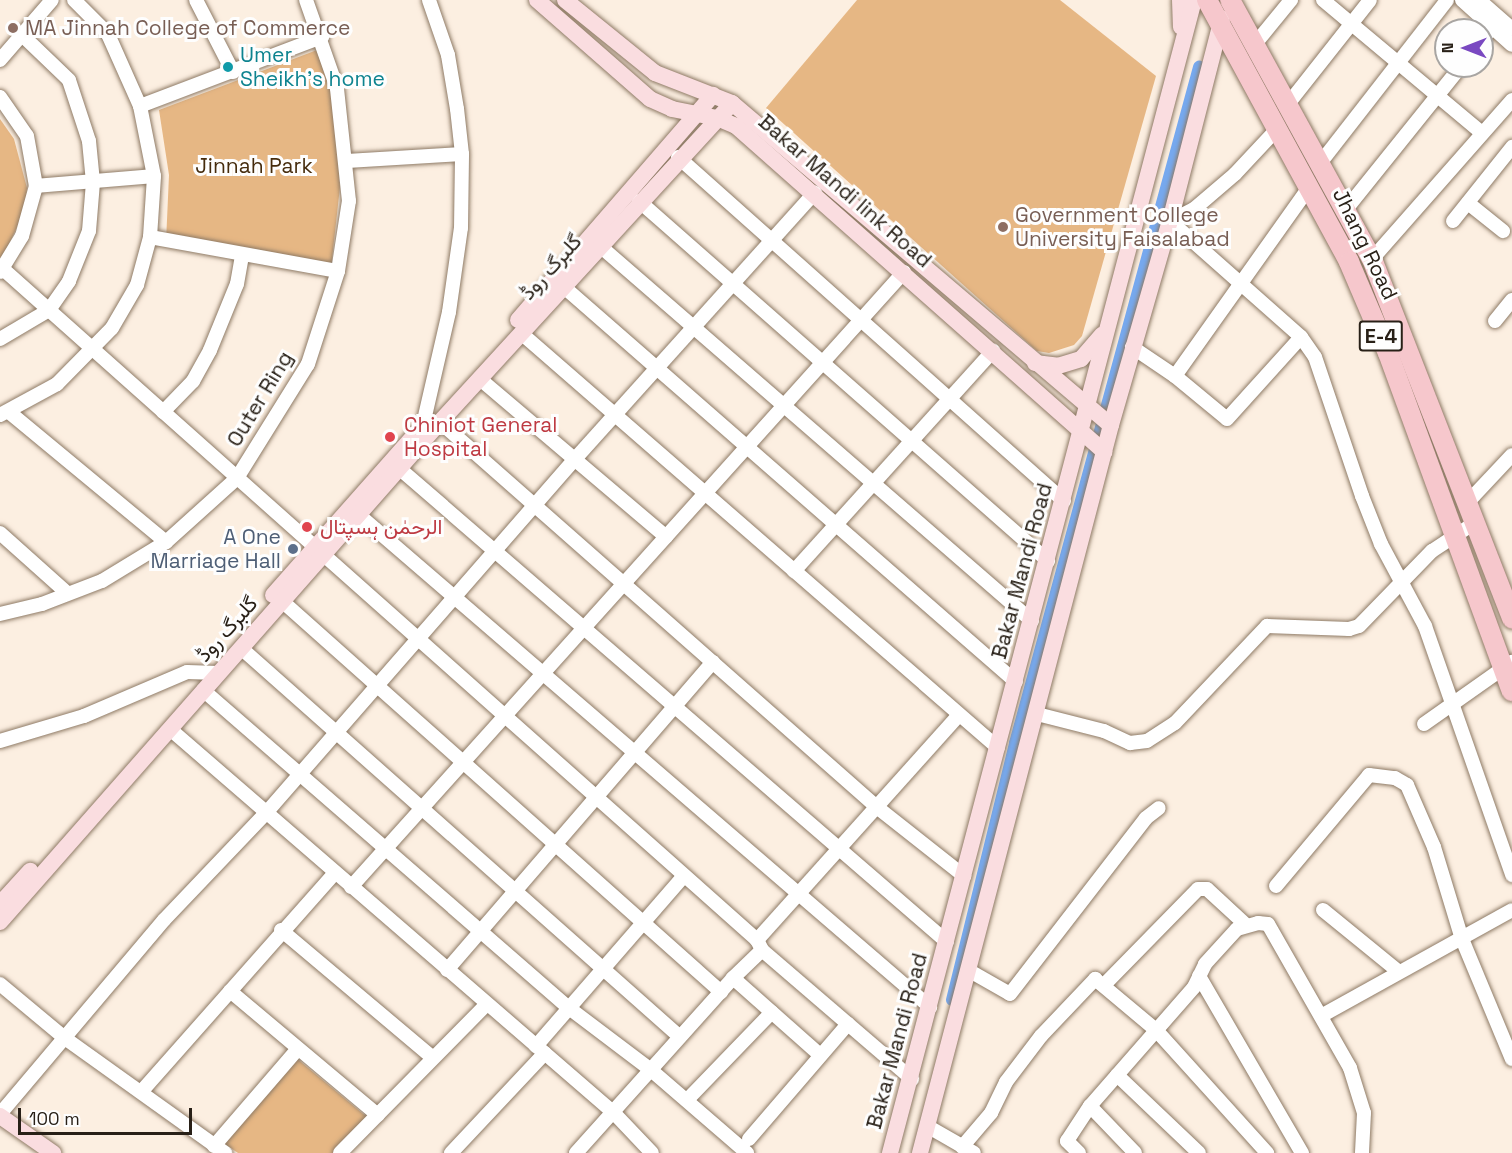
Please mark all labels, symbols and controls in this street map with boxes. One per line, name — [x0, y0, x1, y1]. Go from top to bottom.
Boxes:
place label: MA Jinnah College of Commerce — [25, 15, 351, 41]
north arrow — [1434, 18, 1494, 78]
marker: MA Jinnah College of Commerce — [6, 21, 20, 35]
place label: Umer Sheikh's home — [240, 42, 385, 92]
text: N — [1437, 43, 1458, 53]
marker: Umer Sheikh's home — [221, 60, 235, 74]
street label: Bakar Mandi link Road — [753, 109, 937, 273]
park label: Jinnah Park — [195, 153, 313, 179]
street label: Jhang Road — [1327, 184, 1403, 304]
place label: Government College University Faisalabad — [1015, 202, 1230, 252]
marker: Government College University Faisalabad — [996, 220, 1010, 234]
street label: گلبرگ روڈ — [515, 229, 587, 305]
road number: E-4 — [1358, 319, 1404, 353]
street label: Outer Ring — [222, 347, 298, 451]
place label: Chiniot General Hospital — [404, 412, 558, 462]
marker: Chiniot General Hospital — [381, 428, 399, 446]
street label: Bakar Mandi Road — [986, 480, 1058, 662]
place label: الرحمٰن ہسپتال — [320, 514, 442, 540]
marker: الرحمٰن ہسپتال — [298, 518, 316, 536]
place label: A One Marriage Hall — [151, 524, 281, 574]
marker: A One Marriage Hall — [286, 542, 300, 556]
street label: گلبرگ روڈ — [191, 591, 263, 667]
street label: Bakar Mandi Road — [861, 950, 933, 1132]
scale bar — [21, 1096, 195, 1134]
text: 100 m — [29, 1107, 80, 1130]

